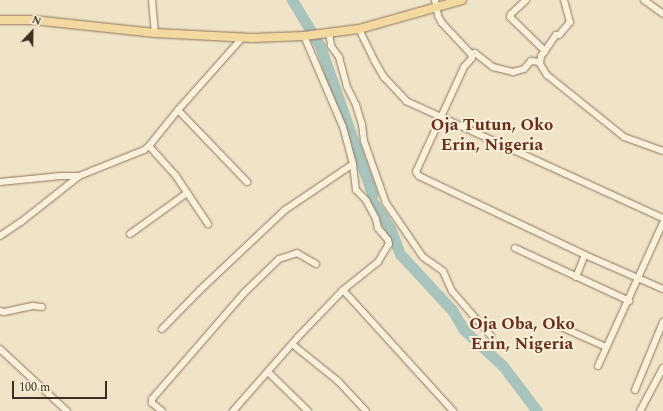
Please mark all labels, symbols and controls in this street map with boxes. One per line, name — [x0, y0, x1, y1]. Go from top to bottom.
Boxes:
text: N — [29, 11, 44, 30]
north arrow — [12, 12, 52, 52]
district label: Oja Tutun, Oko Erin, Nigeria — [431, 116, 553, 156]
district label: Oja Oba, Oko Erin, Nigeria — [469, 315, 575, 355]
scale bar — [14, 373, 109, 399]
text: 100 m — [19, 378, 50, 397]

